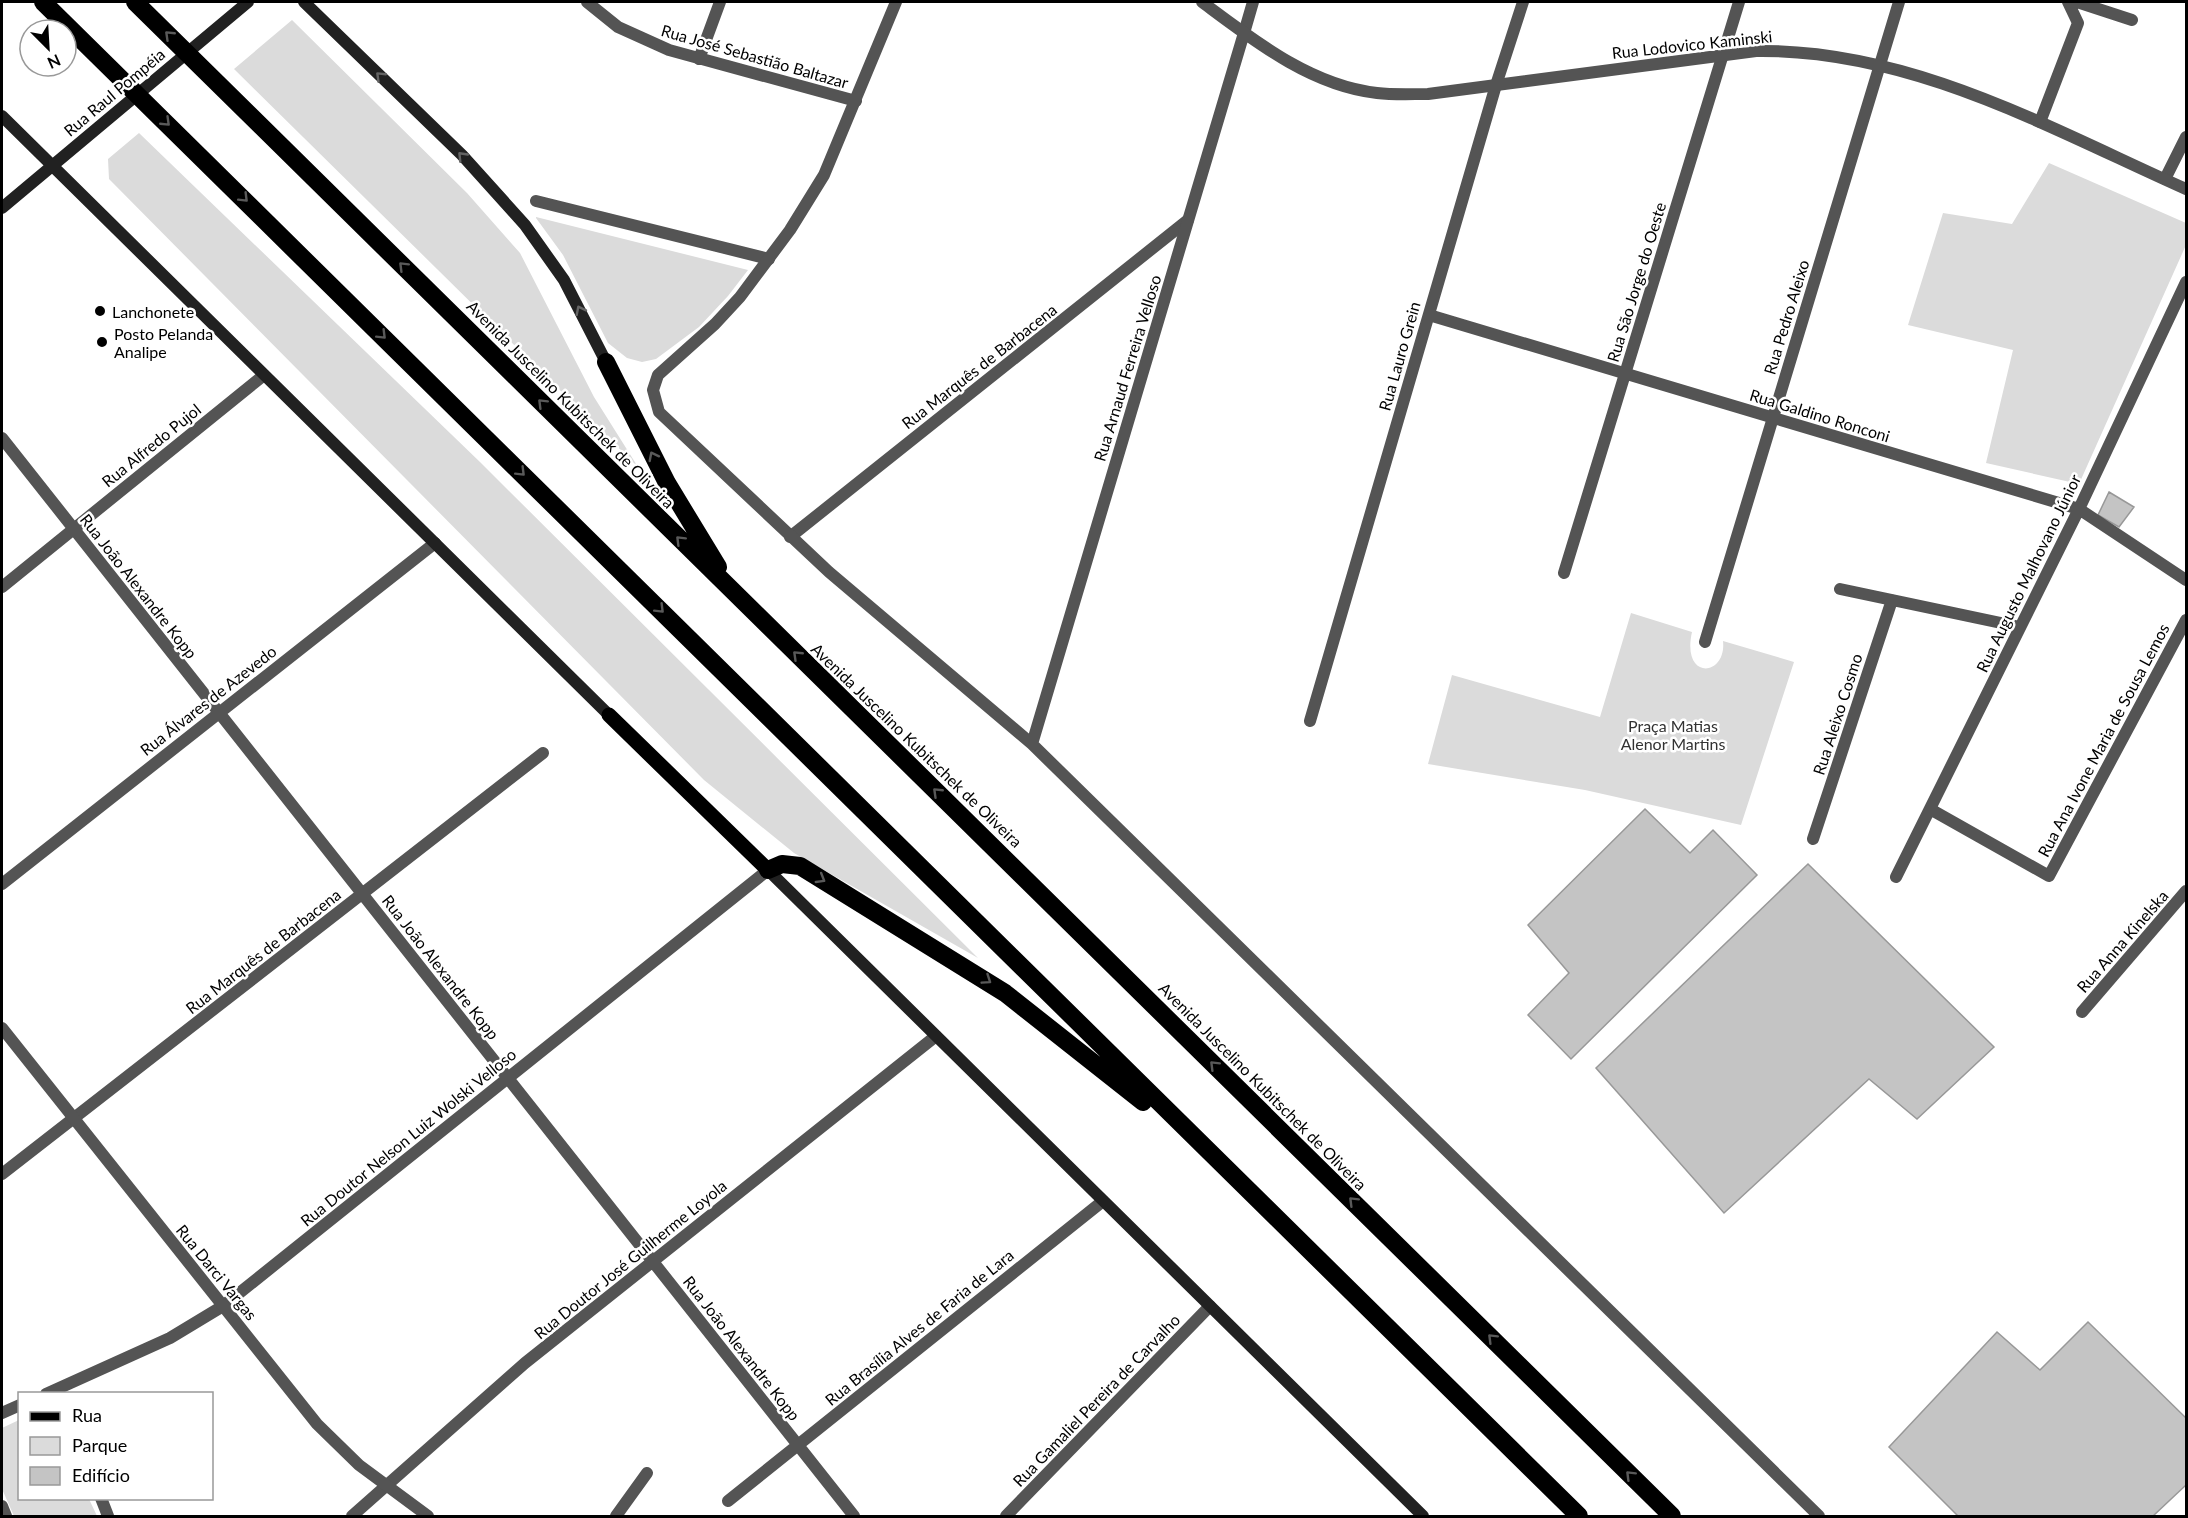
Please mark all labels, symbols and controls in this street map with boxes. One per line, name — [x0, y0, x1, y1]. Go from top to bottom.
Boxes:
north arrow — [18, 18, 78, 78]
street label: Rua José Sebastião Baltazar — [659, 20, 851, 92]
street label: Rua Lodovico Kaminski — [1611, 26, 1773, 62]
one-way arrow — [166, 32, 177, 43]
street label: Rua Raul Pompéia — [60, 44, 168, 140]
text: N — [45, 51, 64, 73]
one-way arrow — [377, 72, 388, 83]
one-way arrow — [159, 114, 170, 125]
one-way arrow — [458, 153, 469, 163]
one-way arrow — [237, 191, 247, 202]
street label: Rua São Jorge do Oeste — [1603, 200, 1669, 364]
street label: Rua Pedro Aleixo — [1760, 257, 1812, 377]
one-way arrow — [400, 262, 410, 273]
street label: Rua Arnaud Ferreira Velloso — [1090, 273, 1164, 463]
street label: Avenida Juscelino Kubitschek de Oliveira — [463, 296, 679, 512]
street label: Rua Lauro Grein — [1374, 299, 1424, 413]
street label: Rua Marquês de Barbacena — [898, 300, 1060, 432]
place label: Lanchonete — [112, 302, 194, 321]
marker: Lanchonete — [93, 304, 107, 318]
one-way arrow — [575, 306, 587, 317]
place label: Posto Pelanda Analipe — [114, 324, 213, 361]
one-way arrow — [376, 328, 386, 339]
marker: Posto Pelanda Analipe — [95, 335, 109, 349]
street label: Rua Galdino Ronconi — [1748, 385, 1892, 445]
street label: Rua Alfredo Pujol — [98, 399, 204, 491]
one-way arrow — [538, 399, 548, 410]
one-way arrow — [649, 452, 660, 462]
one-way arrow — [514, 465, 525, 476]
street label: Rua Augusto Malhovano Júnior — [1972, 471, 2084, 675]
street label: Rua João Alexandre Kopp — [77, 510, 201, 662]
one-way arrow — [677, 537, 688, 548]
one-way arrow — [652, 602, 663, 613]
street label: Rua Ana Ivone Maria de Sousa Lemos — [2033, 620, 2173, 860]
street label: Avenida Juscelino Kubitschek de Oliveira — [808, 639, 1026, 851]
street label: Rua Álvares de Azevedo — [136, 641, 280, 759]
street label: Rua Aleixo Cosmo — [1808, 651, 1866, 777]
one-way arrow — [794, 652, 805, 663]
park label: Praça Matias Alenor Martins — [1621, 716, 1725, 753]
one-way arrow — [933, 788, 944, 799]
one-way arrow — [815, 871, 825, 883]
street label: Rua Marquês de Barbacena — [182, 885, 344, 1017]
street label: Rua Anna Kinelska — [2072, 886, 2172, 996]
street label: Rua João Alexandre Kopp — [379, 891, 503, 1043]
one-way arrow — [981, 973, 992, 984]
street label: Avenida Juscelino Kubitschek de Oliveira — [1155, 978, 1371, 1194]
street label: Rua Doutor Nelson Luiz Wolski Velloso — [297, 1044, 519, 1230]
one-way arrow — [1210, 1061, 1221, 1072]
street label: Rua Doutor José Guilherme Loyola — [530, 1176, 730, 1342]
one-way arrow — [1349, 1198, 1360, 1209]
street label: Rua Darci Vargas — [173, 1220, 261, 1324]
street label: Rua Brasília Alves de Faria de Lara — [821, 1245, 1017, 1409]
street label: Rua João Alexandre Kopp — [680, 1272, 804, 1424]
street label: Rua Gamaliel Pereira de Carvalho — [1008, 1310, 1184, 1490]
one-way arrow — [1488, 1335, 1499, 1346]
legend — [18, 1392, 213, 1500]
text: Rua — [72, 1404, 102, 1426]
text: Parque — [72, 1434, 127, 1456]
text: Edifício — [72, 1464, 130, 1486]
one-way arrow — [1627, 1472, 1638, 1483]

